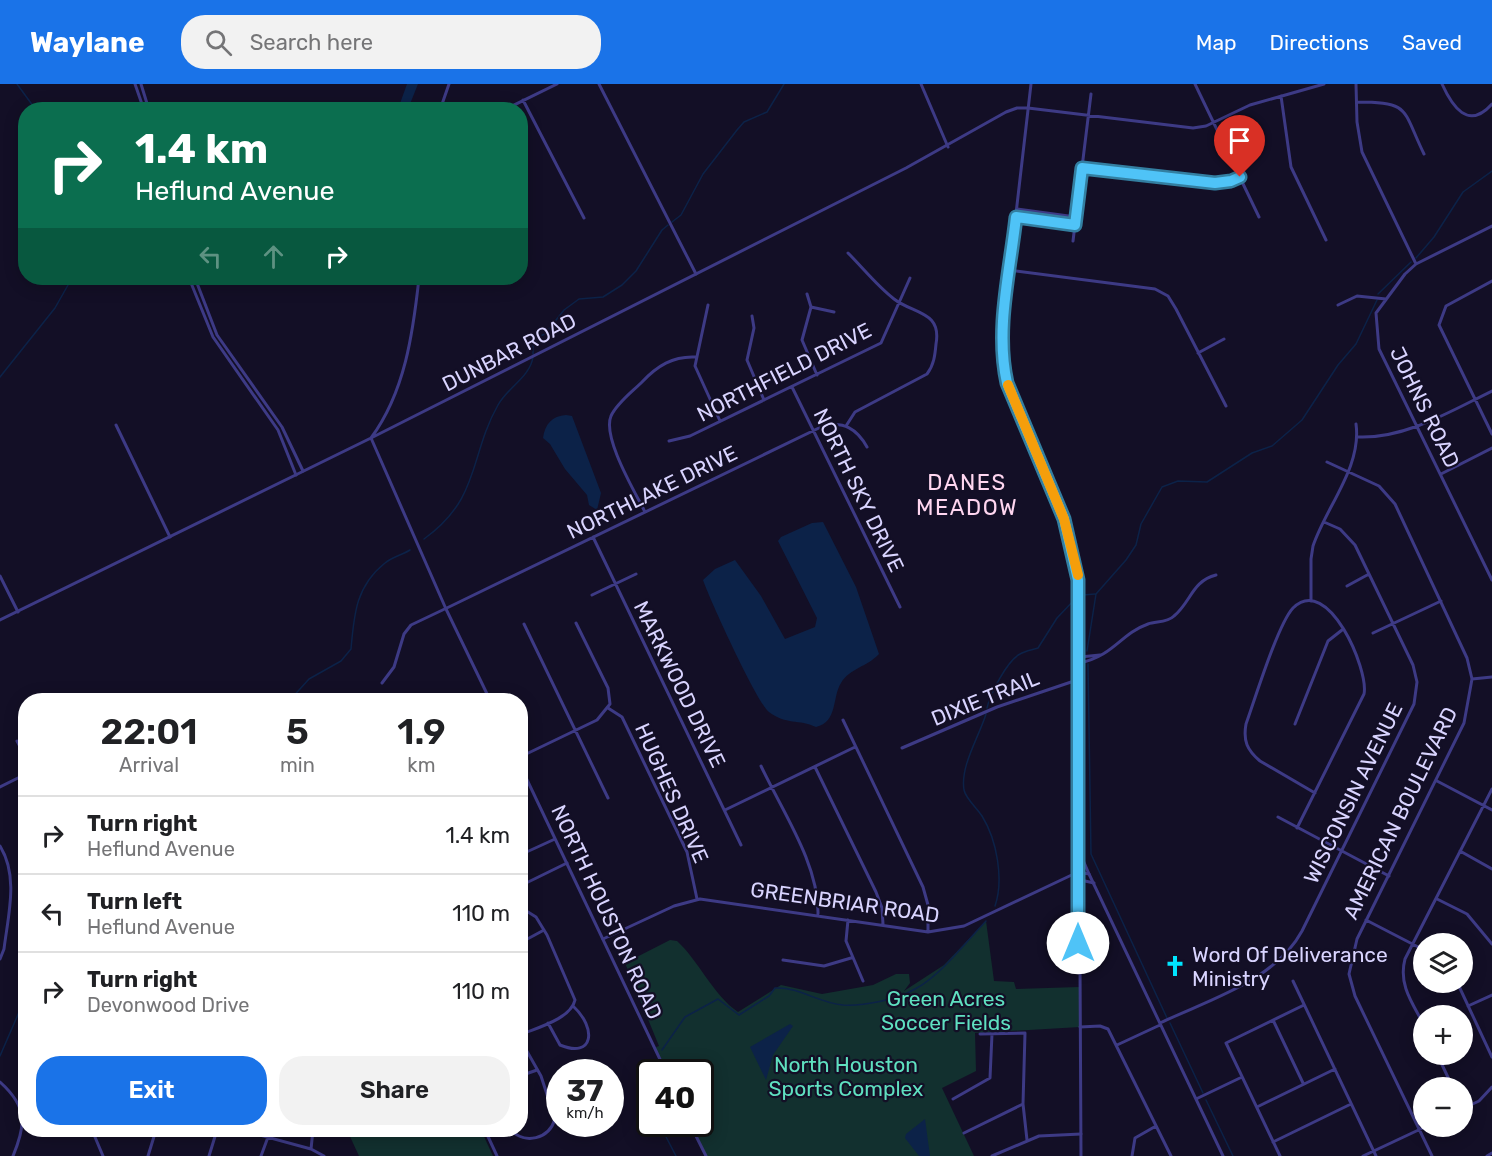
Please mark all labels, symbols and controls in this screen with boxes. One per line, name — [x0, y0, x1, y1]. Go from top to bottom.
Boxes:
search box — [181, 15, 601, 69]
text: Waylane — [30, 26, 145, 59]
icon: search — [202, 26, 235, 59]
text: Search here — [250, 29, 373, 56]
text: Map — [1196, 30, 1237, 55]
text: Directions — [1270, 30, 1369, 55]
text: Saved — [1402, 30, 1462, 55]
pin — [1214, 115, 1265, 177]
text: 1.4 km — [135, 124, 268, 174]
icon: arrive — [1223, 124, 1256, 157]
icon: right — [36, 126, 114, 204]
text: Heflund Avenue — [135, 175, 335, 207]
icon: left — [194, 240, 227, 273]
icon: ahead — [257, 240, 290, 273]
icon: right — [320, 240, 353, 273]
street label: DUNBAR ROAD — [438, 308, 580, 396]
street label: NORTHFIELD DRIVE — [693, 317, 875, 427]
street label: JOHNS ROAD — [1385, 342, 1465, 472]
street label: NORTH SKY DRIVE — [809, 404, 909, 576]
street label: NORTHLAKE DRIVE — [563, 440, 741, 544]
district label: DANES MEADOW — [916, 469, 1018, 521]
street label: MARKWOOD DRIVE — [629, 597, 731, 771]
street label: DIXIE TRAIL — [927, 665, 1043, 731]
street label: WISCONSIN AVENUE — [1298, 699, 1408, 887]
street label: AMERICAN BOULEVARD — [1338, 703, 1462, 923]
text: 22:01 — [100, 710, 198, 753]
text: 5 — [286, 710, 309, 753]
text: 1.9 — [397, 710, 446, 753]
street label: HUGHES DRIVE — [630, 719, 714, 867]
text: Arrival — [119, 753, 179, 777]
text: min — [280, 753, 315, 777]
text: km — [407, 753, 435, 777]
street label: NORTH HOUSTON ROAD — [546, 801, 668, 1023]
text: Turn right — [87, 810, 197, 837]
icon: right — [36, 819, 69, 852]
text: 1.4 km — [445, 822, 510, 849]
text: Heflund Avenue — [87, 837, 235, 861]
street label: GREENBRIAR ROAD — [749, 876, 941, 928]
text: Turn left — [87, 888, 182, 915]
icon: left — [36, 897, 69, 930]
text: 110 m — [452, 900, 510, 927]
position arrow — [1046, 911, 1110, 975]
text: Heflund Avenue — [87, 915, 235, 939]
map controls — [1413, 933, 1473, 1137]
button: layers — [1413, 933, 1473, 993]
place label: Word Of Deliverance Ministry — [1192, 942, 1388, 991]
church icon: Word Of Deliverance Ministry — [1163, 954, 1187, 978]
text: Turn right — [87, 966, 197, 993]
icon: right — [36, 975, 69, 1008]
text: 110 m — [452, 978, 510, 1005]
park label: Green Acres Soccer Fields — [881, 986, 1011, 1035]
text: Devonwood Drive — [87, 993, 249, 1017]
button: + — [1413, 1005, 1473, 1065]
park label: North Houston Sports Complex — [769, 1052, 923, 1101]
button: Exit — [36, 1056, 267, 1125]
button: Share — [279, 1056, 510, 1125]
speed limit sign: 40 — [636, 1059, 714, 1137]
text: 37 — [567, 1073, 603, 1109]
button: − — [1413, 1077, 1473, 1137]
text: km/h — [566, 1104, 604, 1122]

